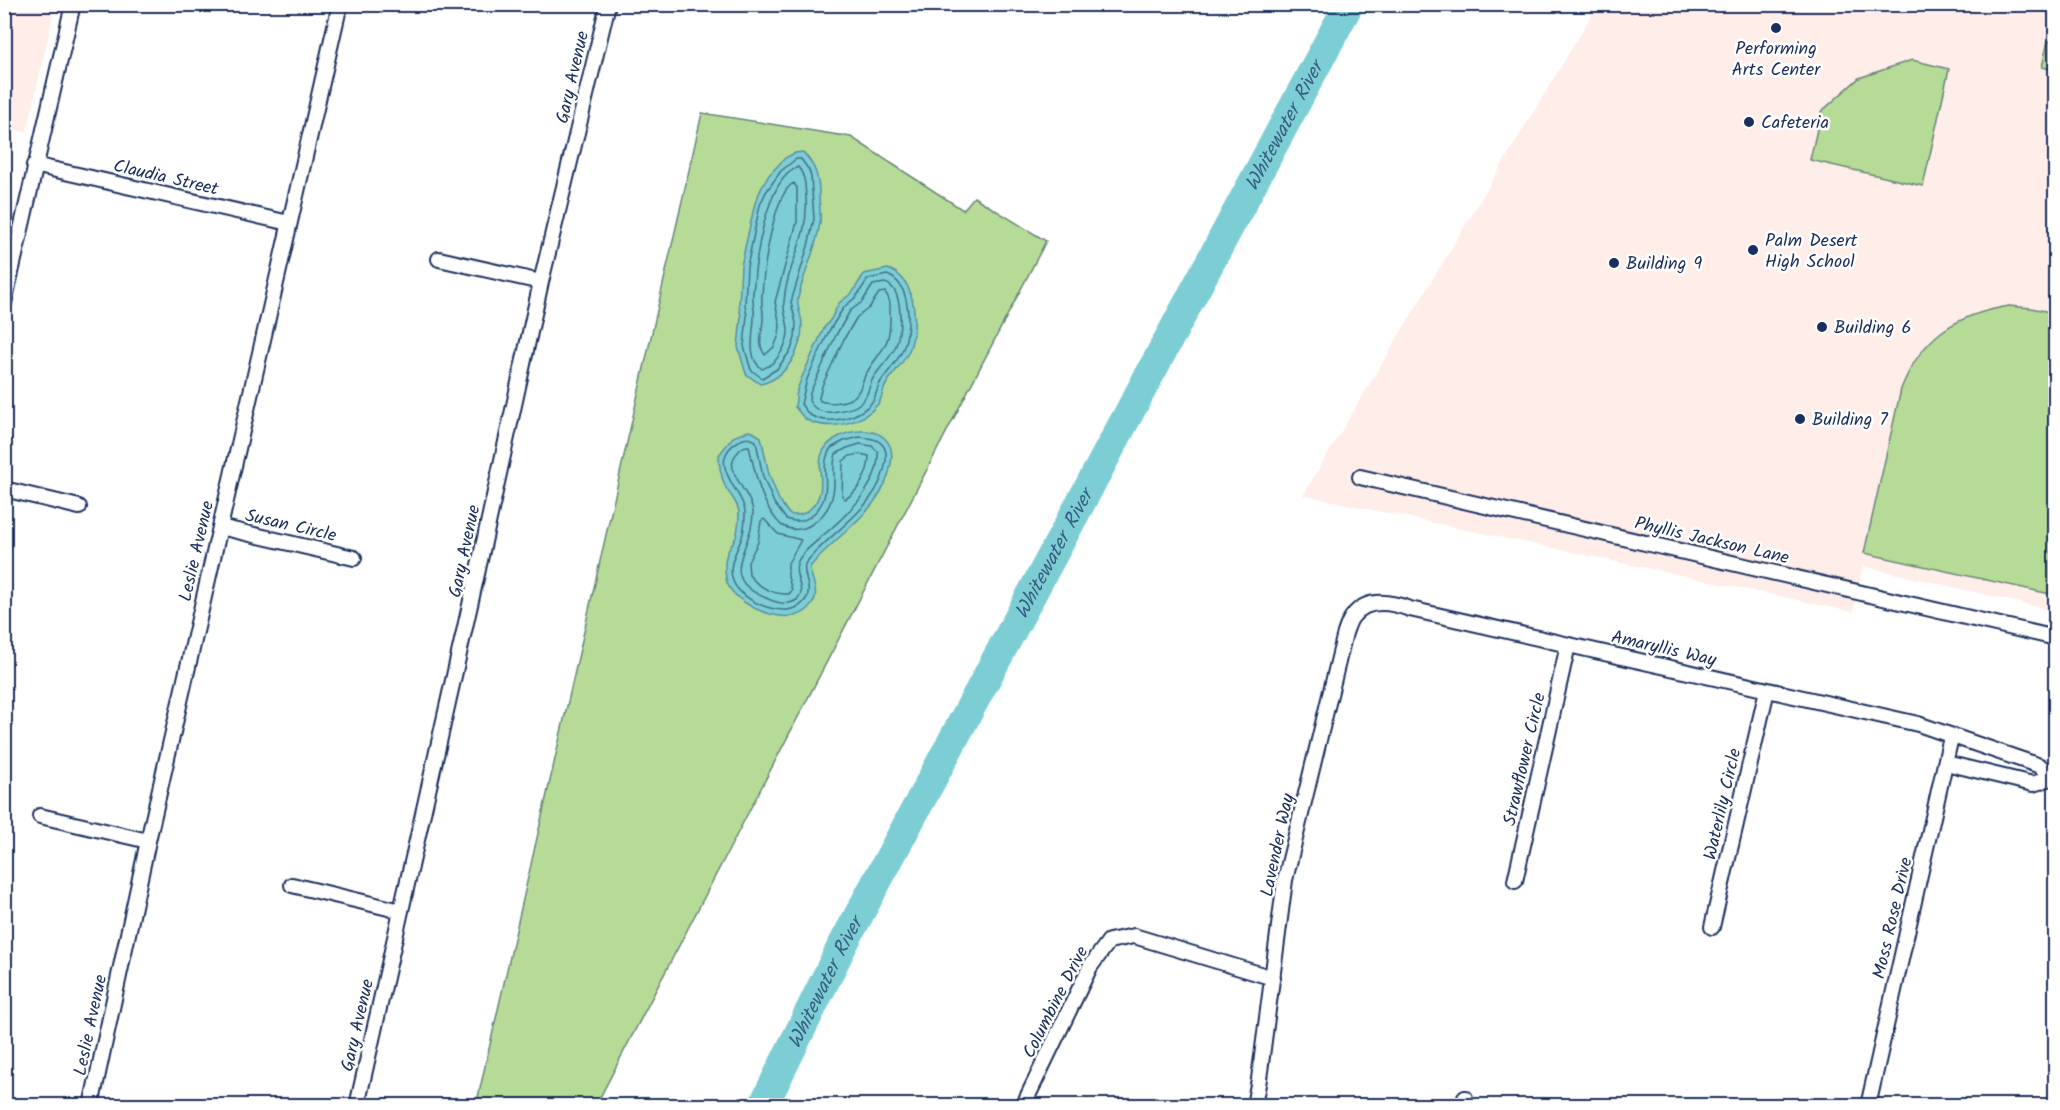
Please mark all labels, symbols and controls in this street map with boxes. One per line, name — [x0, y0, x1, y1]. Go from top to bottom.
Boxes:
marker: Performing Arts Center — [1769, 21, 1783, 35]
street label: Gary Avenue — [549, 28, 598, 126]
place label: Performing Arts Center — [1732, 35, 1821, 85]
water label: Whitewater River — [1237, 52, 1335, 197]
place label: Cafeteria — [1761, 109, 1829, 138]
marker: Cafeteria — [1742, 115, 1756, 129]
street label: Claudia Street — [110, 152, 222, 205]
place label: Palm Desert High School — [1765, 227, 1859, 277]
marker: Palm Desert High School — [1746, 243, 1760, 257]
place label: Building 9 — [1626, 250, 1702, 279]
marker: Building 9 — [1607, 256, 1621, 270]
place label: Building 6 — [1834, 314, 1911, 343]
marker: Building 6 — [1815, 320, 1829, 334]
place label: Building 7 — [1812, 406, 1888, 435]
marker: Building 7 — [1793, 412, 1807, 426]
water label: Whitewater River — [1007, 480, 1105, 625]
street label: Leslie Avenue — [172, 498, 223, 605]
street label: Susan Circle — [242, 502, 339, 551]
street label: Gary Avenue — [442, 502, 489, 600]
street label: Phyllis Jackson Lane — [1632, 510, 1792, 573]
street label: Amaryllis Way — [1608, 623, 1720, 676]
street label: Strawflower Circle — [1496, 690, 1555, 829]
street label: Waterlily Circle — [1697, 746, 1750, 863]
street label: Lavender Way — [1253, 791, 1304, 900]
street label: Moss Rose Drive — [1865, 855, 1922, 982]
water label: Whitewater River — [780, 908, 875, 1054]
street label: Columbine Drive — [1016, 942, 1097, 1064]
street label: Leslie Avenue — [67, 972, 116, 1079]
street label: Gary Avenue — [334, 976, 383, 1074]

